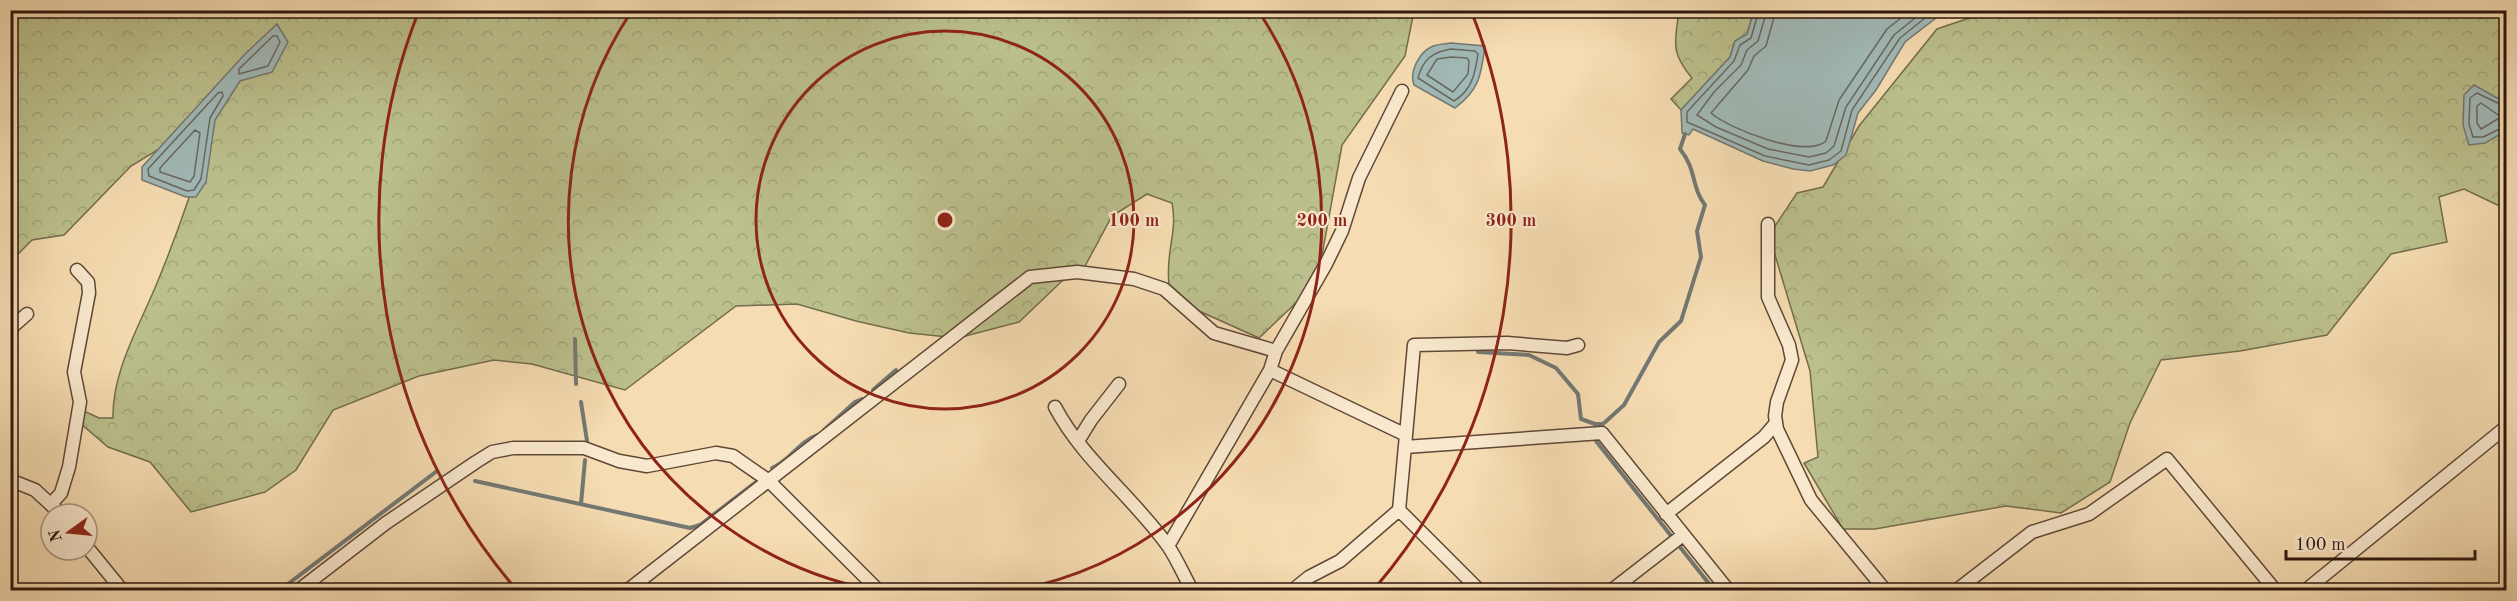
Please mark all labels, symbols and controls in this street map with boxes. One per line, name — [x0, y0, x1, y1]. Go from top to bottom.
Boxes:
centre of rings — [935, 210, 955, 230]
text: 100 m — [1109, 212, 1159, 230]
text: 200 m — [1297, 212, 1347, 230]
text: 300 m — [1486, 212, 1536, 230]
north arrow — [39, 502, 99, 562]
scale bar — [2286, 523, 2475, 561]
text: N — [47, 527, 66, 543]
text: 100 m — [2295, 536, 2346, 554]

